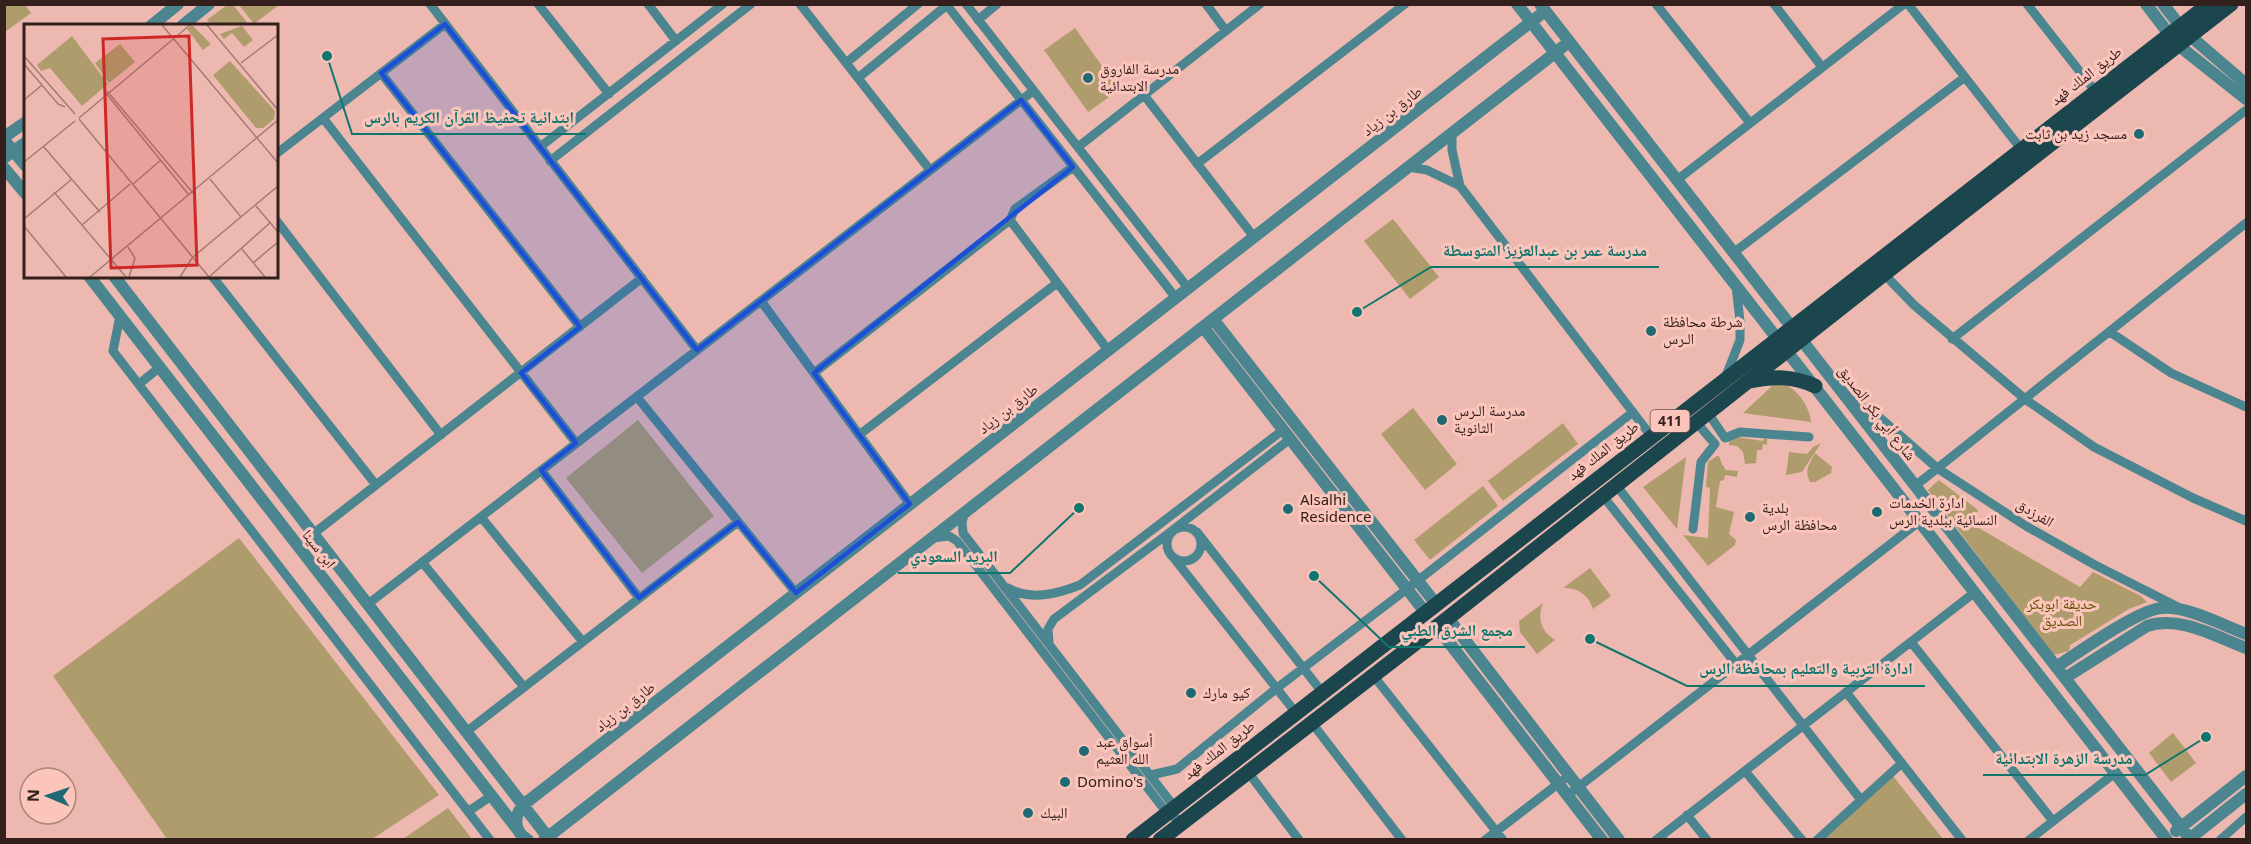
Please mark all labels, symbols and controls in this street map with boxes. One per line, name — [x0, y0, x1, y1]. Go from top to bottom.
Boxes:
inset map — [24, 24, 278, 278]
street label: طريق الملك فهد — [2046, 41, 2126, 110]
place label: مدرسة الفاروق الابتدائية — [1100, 58, 1179, 95]
marker: مدرسة الفاروق الابتدائية — [1081, 71, 1095, 85]
street label: طارق بن زياد — [1357, 80, 1426, 141]
callout: ابتدائية تحفيظ القرآن الكريم بالرس — [352, 100, 586, 134]
text: ابتدائية تحفيظ القرآن الكريم بالرس — [364, 106, 574, 129]
place label: مسجد زيد بن ثابت — [2025, 123, 2127, 144]
marker: مسجد زيد بن ثابت — [2132, 127, 2146, 141]
callout: مدرسة عمر بن عبدالعزيز المتوسطة — [1431, 233, 1659, 267]
text: مدرسة عمر بن عبدالعزيز المتوسطة — [1443, 239, 1647, 261]
place label: شرطة محافظة الـرس — [1663, 311, 1743, 349]
marker: شرطة محافظة الـرس — [1644, 324, 1658, 338]
street label: شارع أبي بكر الصديق — [1832, 361, 1921, 466]
street label: طارق بن زياد — [973, 378, 1042, 439]
place label: مدرسة الـرس الثانوية — [1454, 400, 1526, 437]
road number: 411 — [1650, 410, 1690, 432]
marker: مدرسة الـرس الثانوية — [1435, 413, 1449, 427]
street label: طريق الملك فهد — [1563, 416, 1643, 485]
place label: Alsalhi Residence — [1300, 489, 1371, 526]
place label: ادارة الخدمات النسائية ببلدية الرس — [1889, 492, 1997, 530]
street label: الفرزدق — [2013, 493, 2058, 532]
place label: بلدية محافظة الرس — [1762, 497, 1837, 535]
marker: Alsalhi Residence — [1281, 502, 1295, 516]
marker: ادارة الخدمات النسائية ببلدية الرس — [1870, 505, 1884, 519]
marker: بلدية محافظة الرس — [1743, 510, 1757, 524]
street label: ابن سينا — [298, 525, 341, 572]
callout: البريد السعودي — [898, 539, 1010, 573]
text: البريد السعودي — [910, 545, 998, 569]
park label: حديقة ابوبكر الصديق — [2026, 593, 2097, 631]
callout: مجمع الشرق الطبي — [1389, 613, 1525, 647]
text: مجمع الشرق الطبي — [1401, 619, 1513, 643]
callout: ادارة التربية والتعليم بمحافظة الرس — [1687, 652, 1925, 686]
text: ادارة التربية والتعليم بمحافظة الرس — [1699, 657, 1913, 680]
street label: طارق بن زياد — [590, 676, 659, 737]
place label: كيو مارك — [1203, 682, 1250, 702]
marker: كيو مارك — [1184, 686, 1198, 700]
street label: طريق الملك فهد — [1179, 715, 1259, 784]
place label: أسواق عبد الله العثيم — [1096, 731, 1153, 769]
callout: مدرسة الزهرة الابتدائية — [1983, 741, 2145, 775]
marker: أسواق عبد الله العثيم — [1077, 744, 1091, 758]
text: مدرسة الزهرة الابتدائية — [1995, 747, 2133, 769]
north arrow — [18, 766, 78, 826]
place label: Domino's — [1077, 771, 1143, 791]
marker: Domino's — [1058, 775, 1072, 789]
text: N — [22, 789, 44, 802]
place label: البيك — [1040, 802, 1068, 822]
marker: البيك — [1021, 806, 1035, 820]

